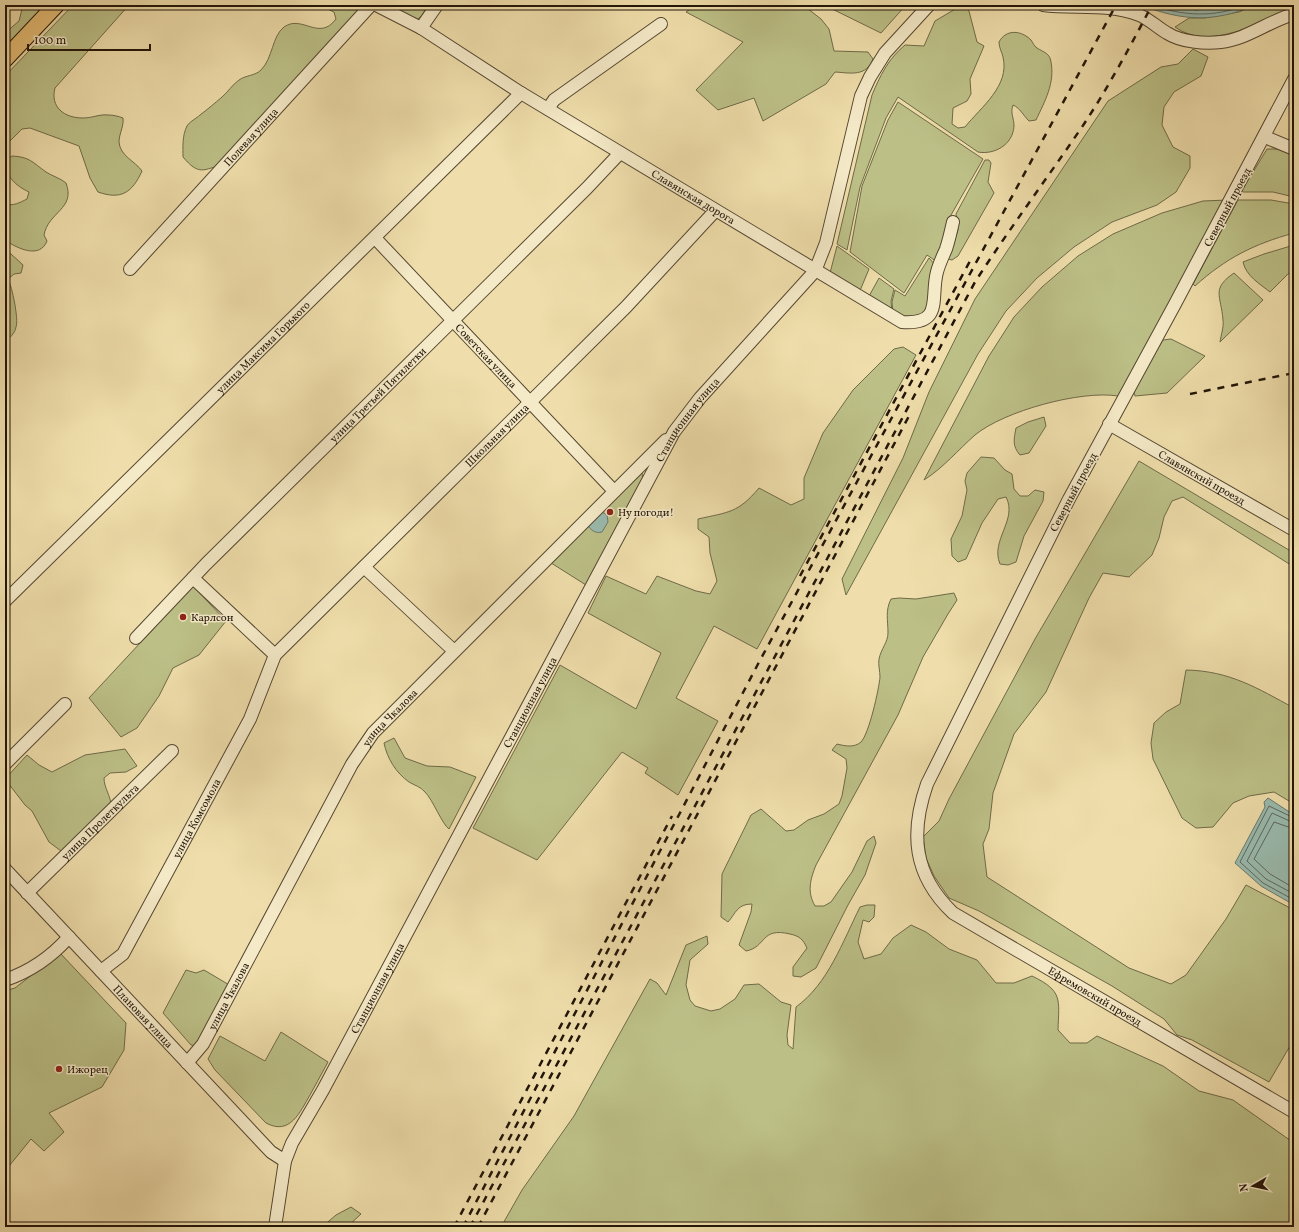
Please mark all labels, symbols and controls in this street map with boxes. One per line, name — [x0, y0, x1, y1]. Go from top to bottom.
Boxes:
scale bar — [28, 26, 150, 52]
text: 100 m — [34, 33, 67, 49]
street label: Полевая улица — [221, 105, 283, 170]
street label: Северный проезд — [1201, 165, 1256, 250]
street label: Славянская дорога — [648, 167, 738, 229]
street label: улица Максима Горького — [214, 298, 314, 398]
street label: Советская улица — [451, 321, 520, 393]
street label: улица Третьей Пятилетки — [327, 344, 431, 447]
street label: Станционная улица — [653, 375, 724, 465]
street label: Школьная улица — [463, 401, 534, 471]
street label: Славянский проезд — [1155, 448, 1248, 510]
street label: Северный проезд — [1047, 450, 1102, 535]
place label: Ну погоди! — [618, 506, 674, 521]
marker: Ну погоди! — [605, 507, 615, 517]
place label: Карлсон — [191, 611, 234, 626]
marker: Карлсон — [178, 612, 188, 622]
street label: Станционная улица — [501, 654, 562, 751]
street label: улица Чкалова — [360, 686, 422, 750]
street label: улица Комсомола — [170, 776, 226, 862]
street label: улица Пролеткульта — [59, 781, 143, 864]
street label: Станционная улица — [348, 940, 409, 1037]
street label: улица Чкалова — [206, 960, 254, 1033]
street label: Ефремовский проезд — [1045, 964, 1145, 1031]
street label: Плановая улица — [109, 982, 176, 1052]
place label: Ижорец — [67, 1063, 108, 1078]
marker: Ижорец — [54, 1064, 64, 1074]
north arrow — [1233, 1166, 1273, 1206]
text: N — [1237, 1182, 1253, 1192]

